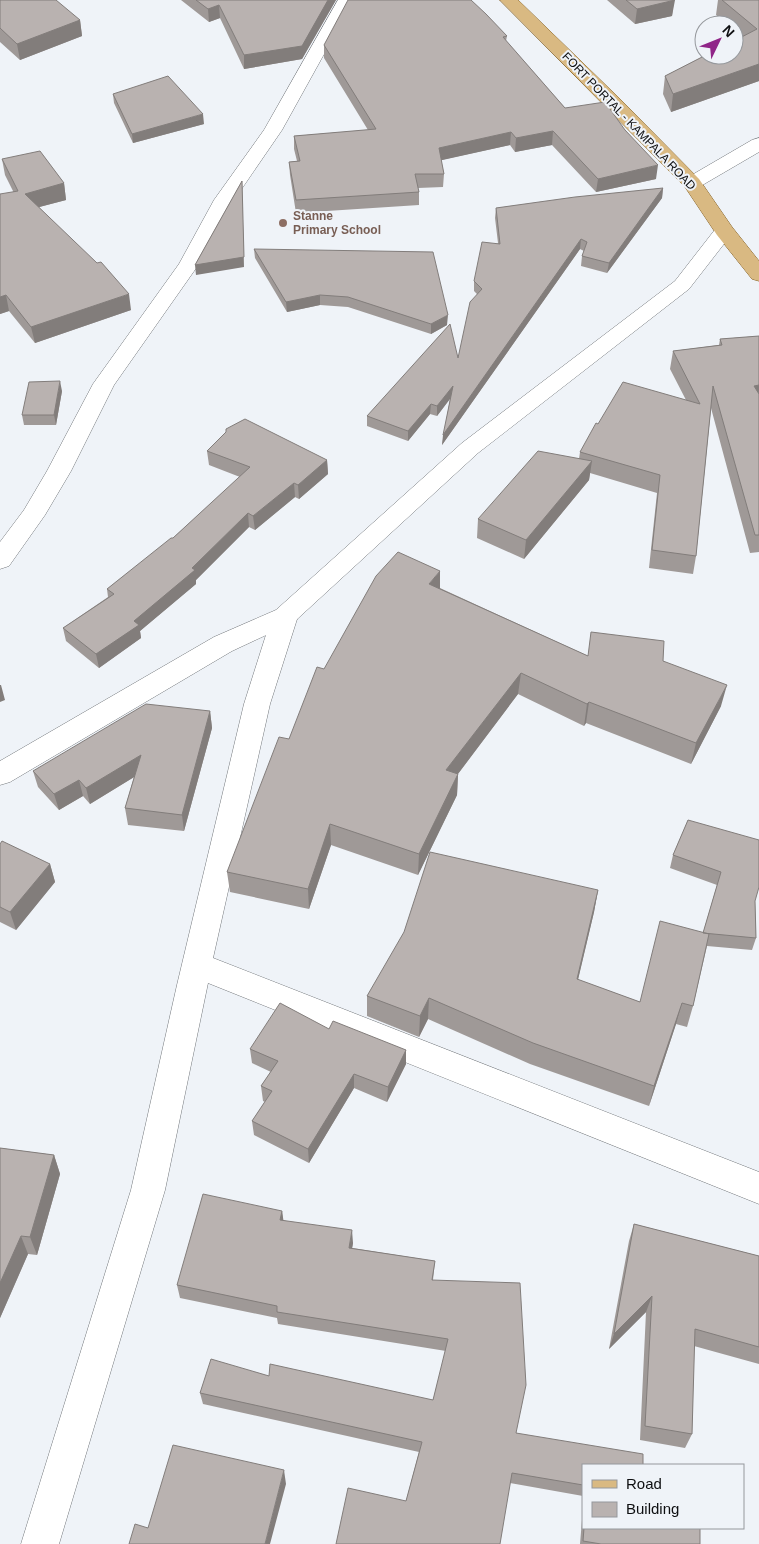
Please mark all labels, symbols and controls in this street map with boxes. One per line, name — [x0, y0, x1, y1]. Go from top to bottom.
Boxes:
north arrow — [694, 15, 744, 65]
text: N — [719, 22, 738, 40]
street label: FORT PORTAL - KAMPALA ROAD — [559, 49, 699, 193]
place label: Stanne Primary School — [293, 209, 381, 237]
marker: Stanne Primary School — [277, 217, 289, 229]
legend — [582, 1464, 744, 1529]
text: Road — [626, 1475, 662, 1492]
text: Building — [626, 1500, 679, 1517]

